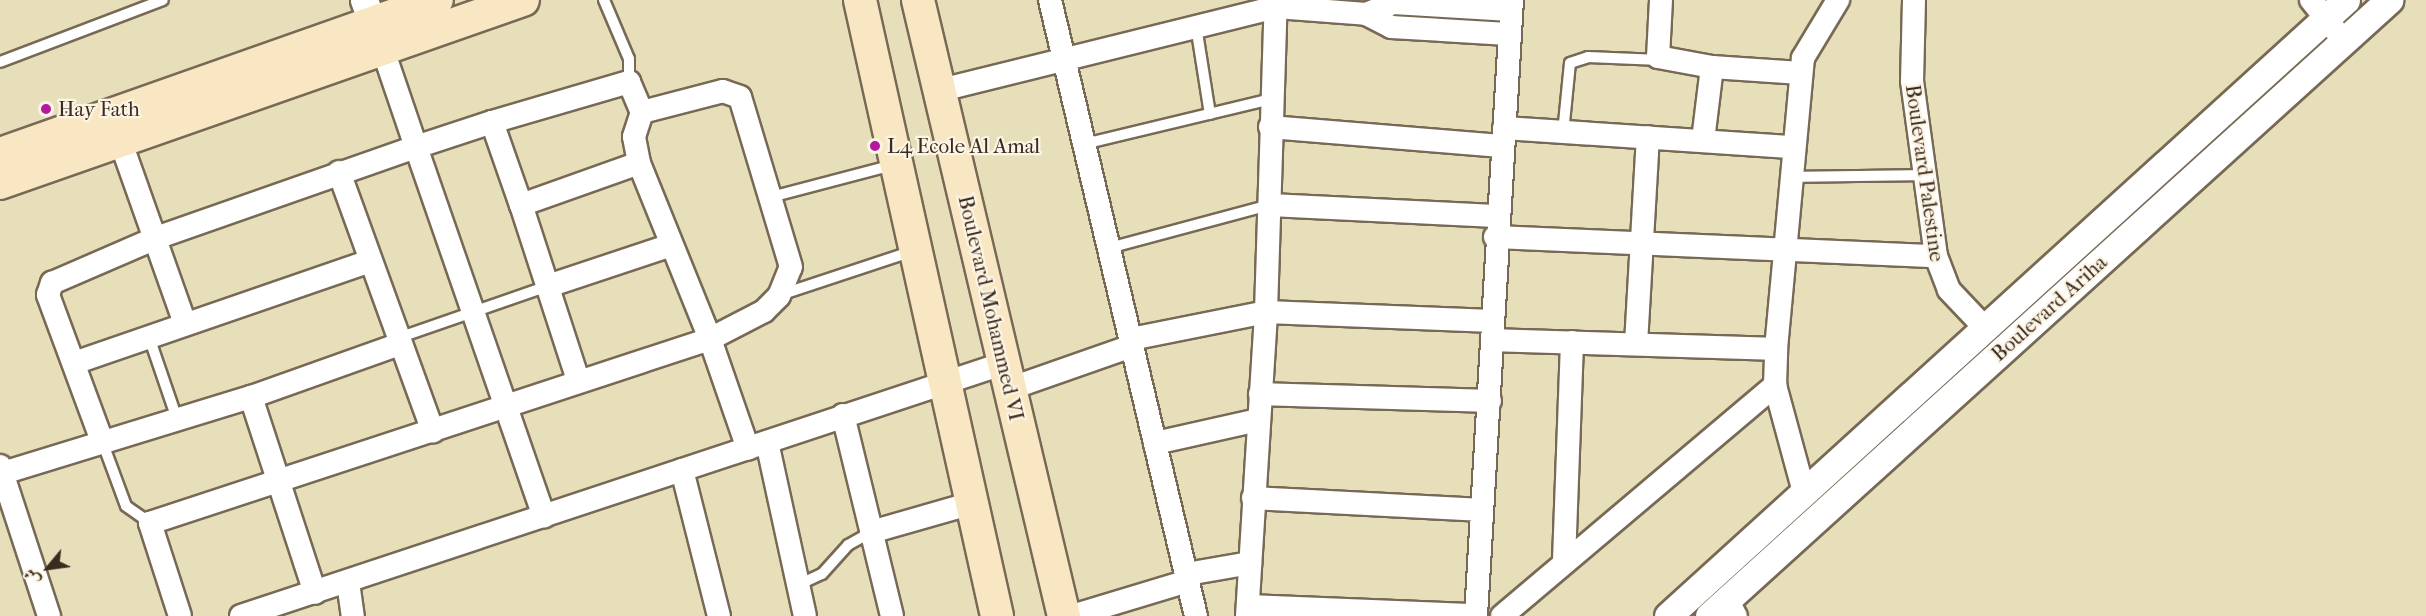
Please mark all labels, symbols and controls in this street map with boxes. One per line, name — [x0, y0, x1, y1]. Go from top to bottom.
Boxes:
street label: Boulevard Palestine — [1900, 83, 1950, 263]
place label: Hay Fath — [58, 96, 140, 122]
marker: Hay Fath — [39, 102, 53, 116]
place label: L4 Ecole Al Amal — [887, 133, 1040, 159]
marker: L4 Ecole Al Amal — [868, 139, 882, 153]
street label: Boulevard Mohammed VI — [953, 193, 1029, 423]
street label: Boulevard Ariha — [1986, 250, 2112, 366]
north arrow — [18, 538, 78, 598]
text: ش — [20, 565, 44, 589]

